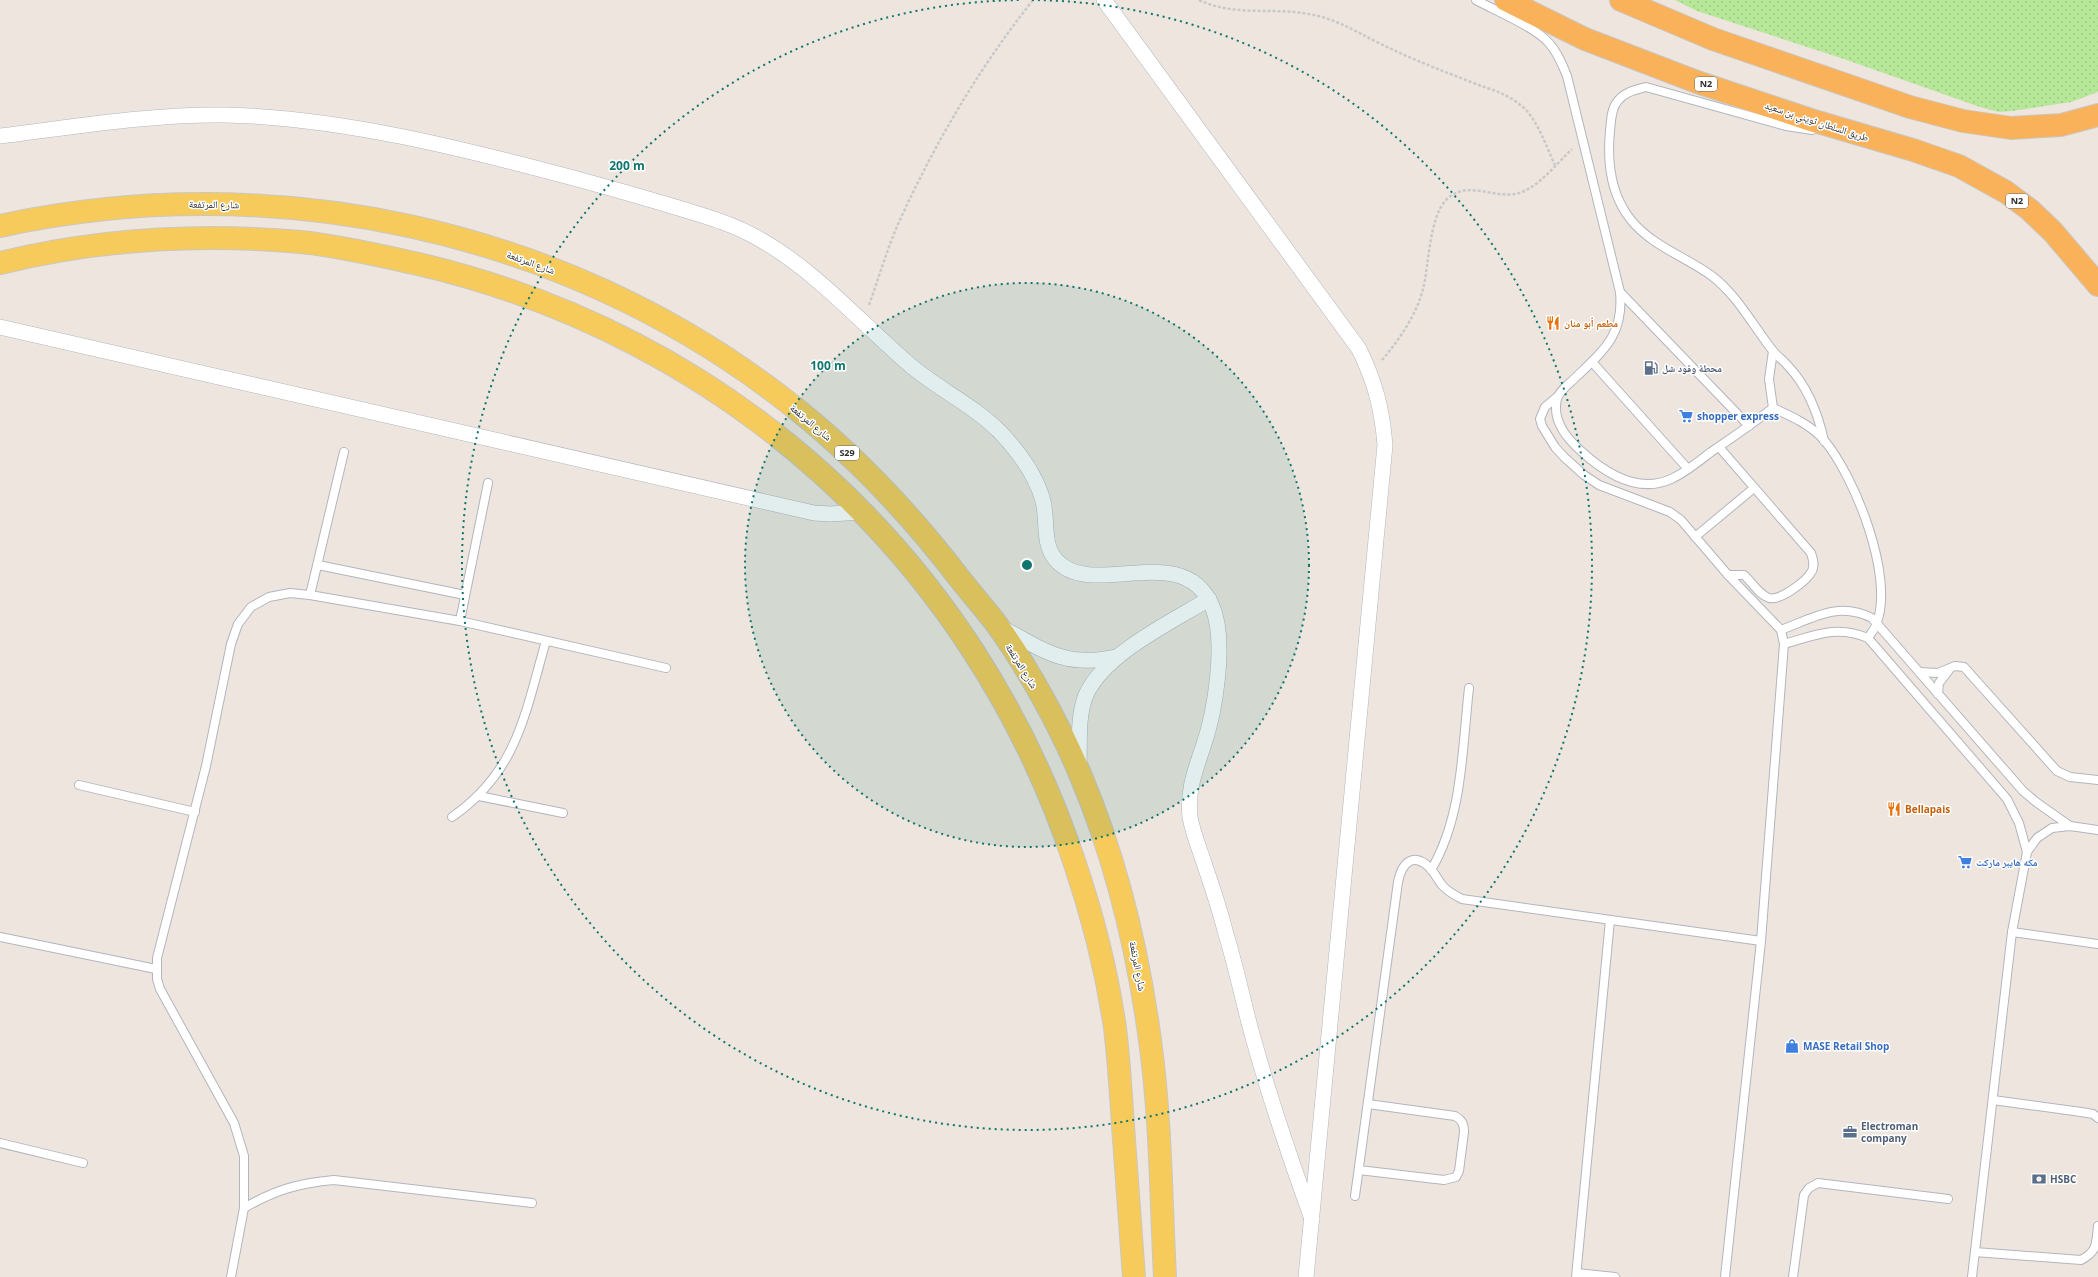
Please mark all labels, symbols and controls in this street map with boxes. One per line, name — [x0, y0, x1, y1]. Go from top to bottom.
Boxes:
road number: N2 — [1695, 77, 1717, 91]
street label: طريق السلطان ثويني بن سعيد — [1763, 98, 1871, 146]
text: 200 m — [609, 157, 645, 174]
road number: N2 — [2006, 194, 2028, 208]
street label: شارع المرتفعة — [189, 197, 240, 211]
street label: شارع المرتفعة — [505, 247, 557, 277]
restaurant icon: مطعم أبو منان — [1545, 315, 1561, 331]
place label: مطعم أبو منان — [1564, 316, 1618, 331]
text: 100 m — [810, 357, 846, 374]
fuel station icon: محطة وقود شل — [1643, 360, 1659, 376]
place label: محطة وقود شل — [1662, 361, 1722, 375]
street label: شارع المرتفعة — [787, 400, 835, 444]
supermarket icon: shopper express — [1678, 408, 1694, 424]
place label: shopper express — [1697, 409, 1779, 423]
road number: S29 — [835, 446, 859, 460]
centre of rings — [1020, 558, 1034, 572]
street label: شارع المرتفعة — [1003, 641, 1041, 691]
restaurant icon: Bellapais — [1886, 801, 1902, 817]
place label: Bellapais — [1905, 802, 1950, 816]
supermarket icon: مكه هايبر ماركت — [1957, 854, 1973, 870]
place label: مكه هايبر ماركت — [1976, 855, 2038, 869]
street label: شارع المرتفعة — [1126, 940, 1150, 992]
shop icon: MASE Retail Shop — [1784, 1038, 1800, 1054]
place label: MASE Retail Shop — [1803, 1039, 1889, 1053]
place label: Electroman company — [1861, 1119, 1918, 1145]
office icon: Electroman company — [1842, 1124, 1858, 1140]
bank icon: HSBC — [2031, 1171, 2047, 1187]
place label: HSBC — [2050, 1172, 2077, 1186]

